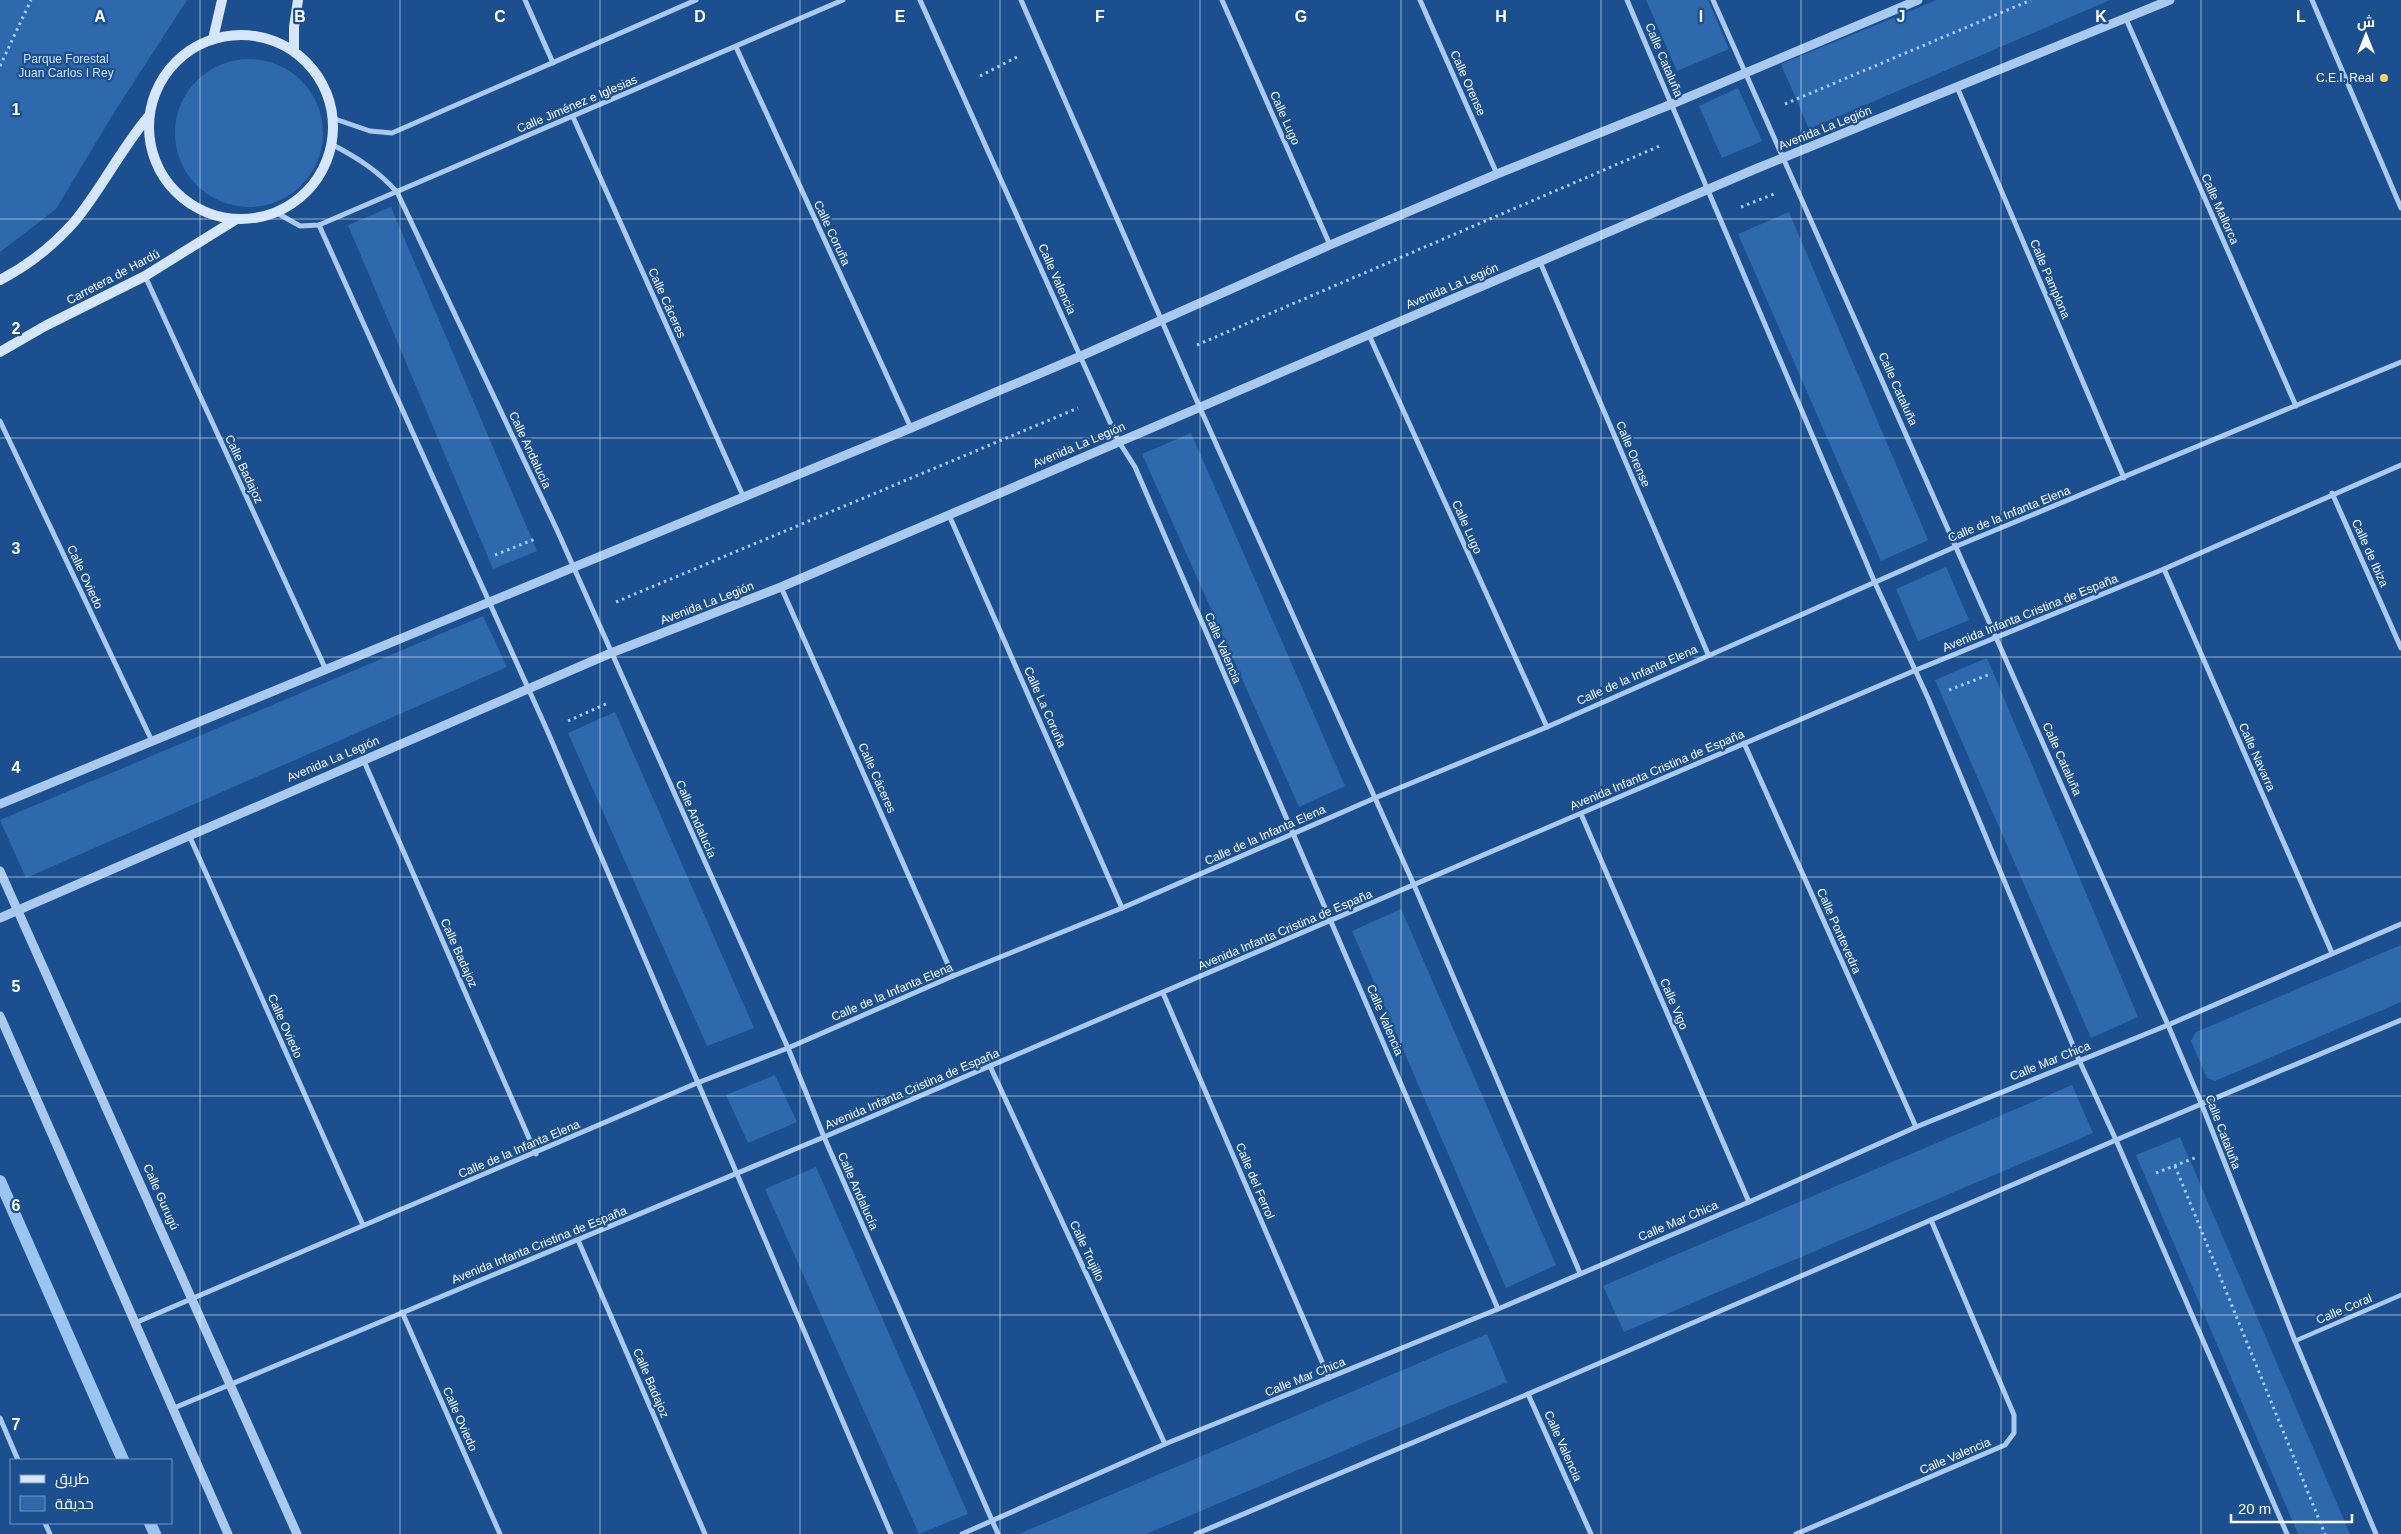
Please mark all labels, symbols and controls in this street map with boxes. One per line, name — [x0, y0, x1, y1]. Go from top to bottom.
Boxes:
text: A — [94, 8, 106, 25]
text: B — [294, 8, 306, 25]
text: C — [494, 8, 506, 25]
text: D — [694, 8, 706, 25]
text: E — [895, 8, 906, 25]
text: F — [1095, 8, 1105, 25]
text: G — [1295, 8, 1307, 25]
text: H — [1495, 8, 1507, 25]
text: I — [1699, 8, 1703, 25]
text: J — [1897, 8, 1905, 25]
text: K — [2095, 8, 2107, 25]
text: L — [2296, 8, 2306, 25]
north arrow — [2341, 10, 2391, 60]
text: ش — [2357, 14, 2375, 31]
street label: Calle Cataluña — [1642, 21, 1686, 99]
street label: Calle Orense — [1447, 48, 1489, 118]
park label: Parque Forestal Juan Carlos I Rey — [18, 52, 114, 80]
place label: C.E.I. Real — [2316, 71, 2374, 85]
street label: Calle Jiménez e Iglesias — [515, 72, 639, 136]
marker: C.E.I. Real — [2378, 72, 2390, 84]
street label: Calle Lugo — [1267, 89, 1303, 147]
text: 1 — [12, 101, 21, 118]
street label: Avenida La Legión — [1776, 103, 1874, 153]
street label: Calle Mallorca — [2198, 171, 2242, 247]
street label: Calle Coruña — [811, 198, 853, 268]
street label: Calle Pamplona — [2027, 237, 2073, 321]
street label: Calle Valencia — [1035, 242, 1079, 317]
street label: Carretera de Hardú — [64, 247, 162, 307]
street label: Avenida La Legión — [1404, 260, 1500, 312]
street label: Calle Cáceres — [645, 266, 689, 340]
text: 2 — [12, 320, 21, 337]
street label: Calle Cataluña — [1876, 350, 1921, 428]
street label: Calle Andalucía — [506, 409, 554, 491]
street label: Avenida La Legión — [1031, 419, 1127, 471]
street label: Calle Orense — [1613, 419, 1653, 489]
street label: Calle Badajoz — [222, 432, 266, 506]
street label: Calle de la Infanta Elena — [1946, 483, 2073, 545]
street label: Calle Lugo — [1449, 498, 1485, 556]
street label: Calle de Ibiza — [2349, 517, 2391, 589]
text: 3 — [12, 540, 21, 557]
street label: Calle Oviedo — [64, 543, 106, 611]
street label: Avenida Infanta Cristina de España — [1940, 571, 2120, 655]
street label: Avenida La Legión — [658, 579, 756, 627]
street label: Calle Valencia — [1202, 610, 1244, 686]
street label: Calle de la Infanta Elena — [1574, 642, 1700, 708]
street label: Calle La Coruña — [1021, 665, 1069, 750]
street label: Calle Cataluña — [2040, 720, 2085, 798]
street label: Calle Navarra — [2236, 721, 2278, 794]
street label: Avenida Infanta Cristina de España — [1568, 727, 1747, 813]
street label: Avenida La Legión — [285, 733, 381, 785]
street label: Calle Cáceres — [855, 741, 899, 815]
text: 4 — [12, 759, 21, 776]
street label: Calle Andalucía — [673, 778, 719, 860]
street label: Calle de la Infanta Elena — [1202, 802, 1328, 868]
street label: Calle Pontevedra — [1814, 886, 1864, 976]
street label: Avenida Infanta Cristina de España — [1196, 887, 1375, 973]
street label: Calle Badajoz — [438, 916, 480, 990]
street label: Calle de la Infanta Elena — [829, 960, 955, 1024]
street label: Calle Vigo — [1657, 976, 1691, 1032]
text: 5 — [12, 978, 21, 995]
street label: Calle Valencia — [1364, 982, 1406, 1058]
street label: Calle Oviedo — [265, 992, 305, 1061]
street label: Calle Mar Chica — [2008, 1038, 2092, 1083]
street label: Avenida Infanta Cristina de España — [823, 1046, 1002, 1132]
street label: Calle Cataluña — [2202, 1093, 2244, 1172]
street label: Calle de la Infanta Elena — [456, 1117, 582, 1181]
street label: Calle del Ferrol — [1233, 1141, 1277, 1221]
street label: Calle Andalucía — [835, 1150, 881, 1232]
street label: Calle Gurugú — [140, 1162, 182, 1232]
text: 6 — [12, 1197, 21, 1214]
street label: Calle Mar Chica — [1636, 1198, 1720, 1244]
street label: Avenida Infanta Cristina de España — [449, 1203, 629, 1287]
street label: Calle Trujillo — [1067, 1218, 1107, 1284]
street label: Calle Coral — [2314, 1291, 2374, 1327]
street label: Calle Badajoz — [630, 1346, 672, 1420]
street label: Calle Mar Chica — [1263, 1354, 1347, 1399]
street label: Calle Oviedo — [440, 1385, 480, 1454]
street label: Calle Valencia — [1541, 1409, 1585, 1484]
text: 7 — [12, 1416, 21, 1433]
street label: Calle Valencia — [1917, 1435, 1993, 1477]
legend — [10, 1459, 172, 1524]
text: طريق — [55, 1470, 89, 1489]
scale bar — [2231, 1492, 2352, 1524]
text: حديقة — [55, 1495, 94, 1512]
text: 20 m — [2238, 1500, 2271, 1517]

